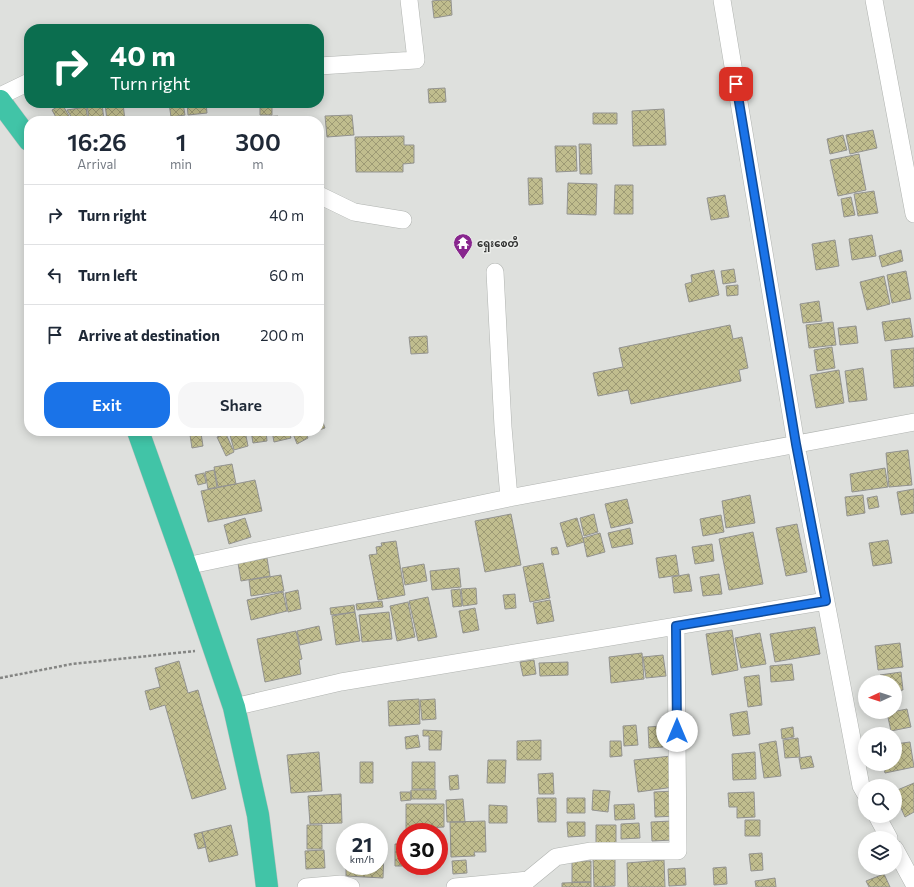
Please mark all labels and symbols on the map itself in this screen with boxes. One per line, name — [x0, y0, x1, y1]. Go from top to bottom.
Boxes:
pin — [719, 67, 753, 101]
temple icon: ရှေးစေတီ — [452, 232, 474, 260]
place label: ရှေးစေတီ — [477, 236, 519, 253]
north arrow — [858, 675, 902, 719]
position arrow — [656, 710, 698, 752]
speed limit sign: 30 — [396, 823, 448, 875]

